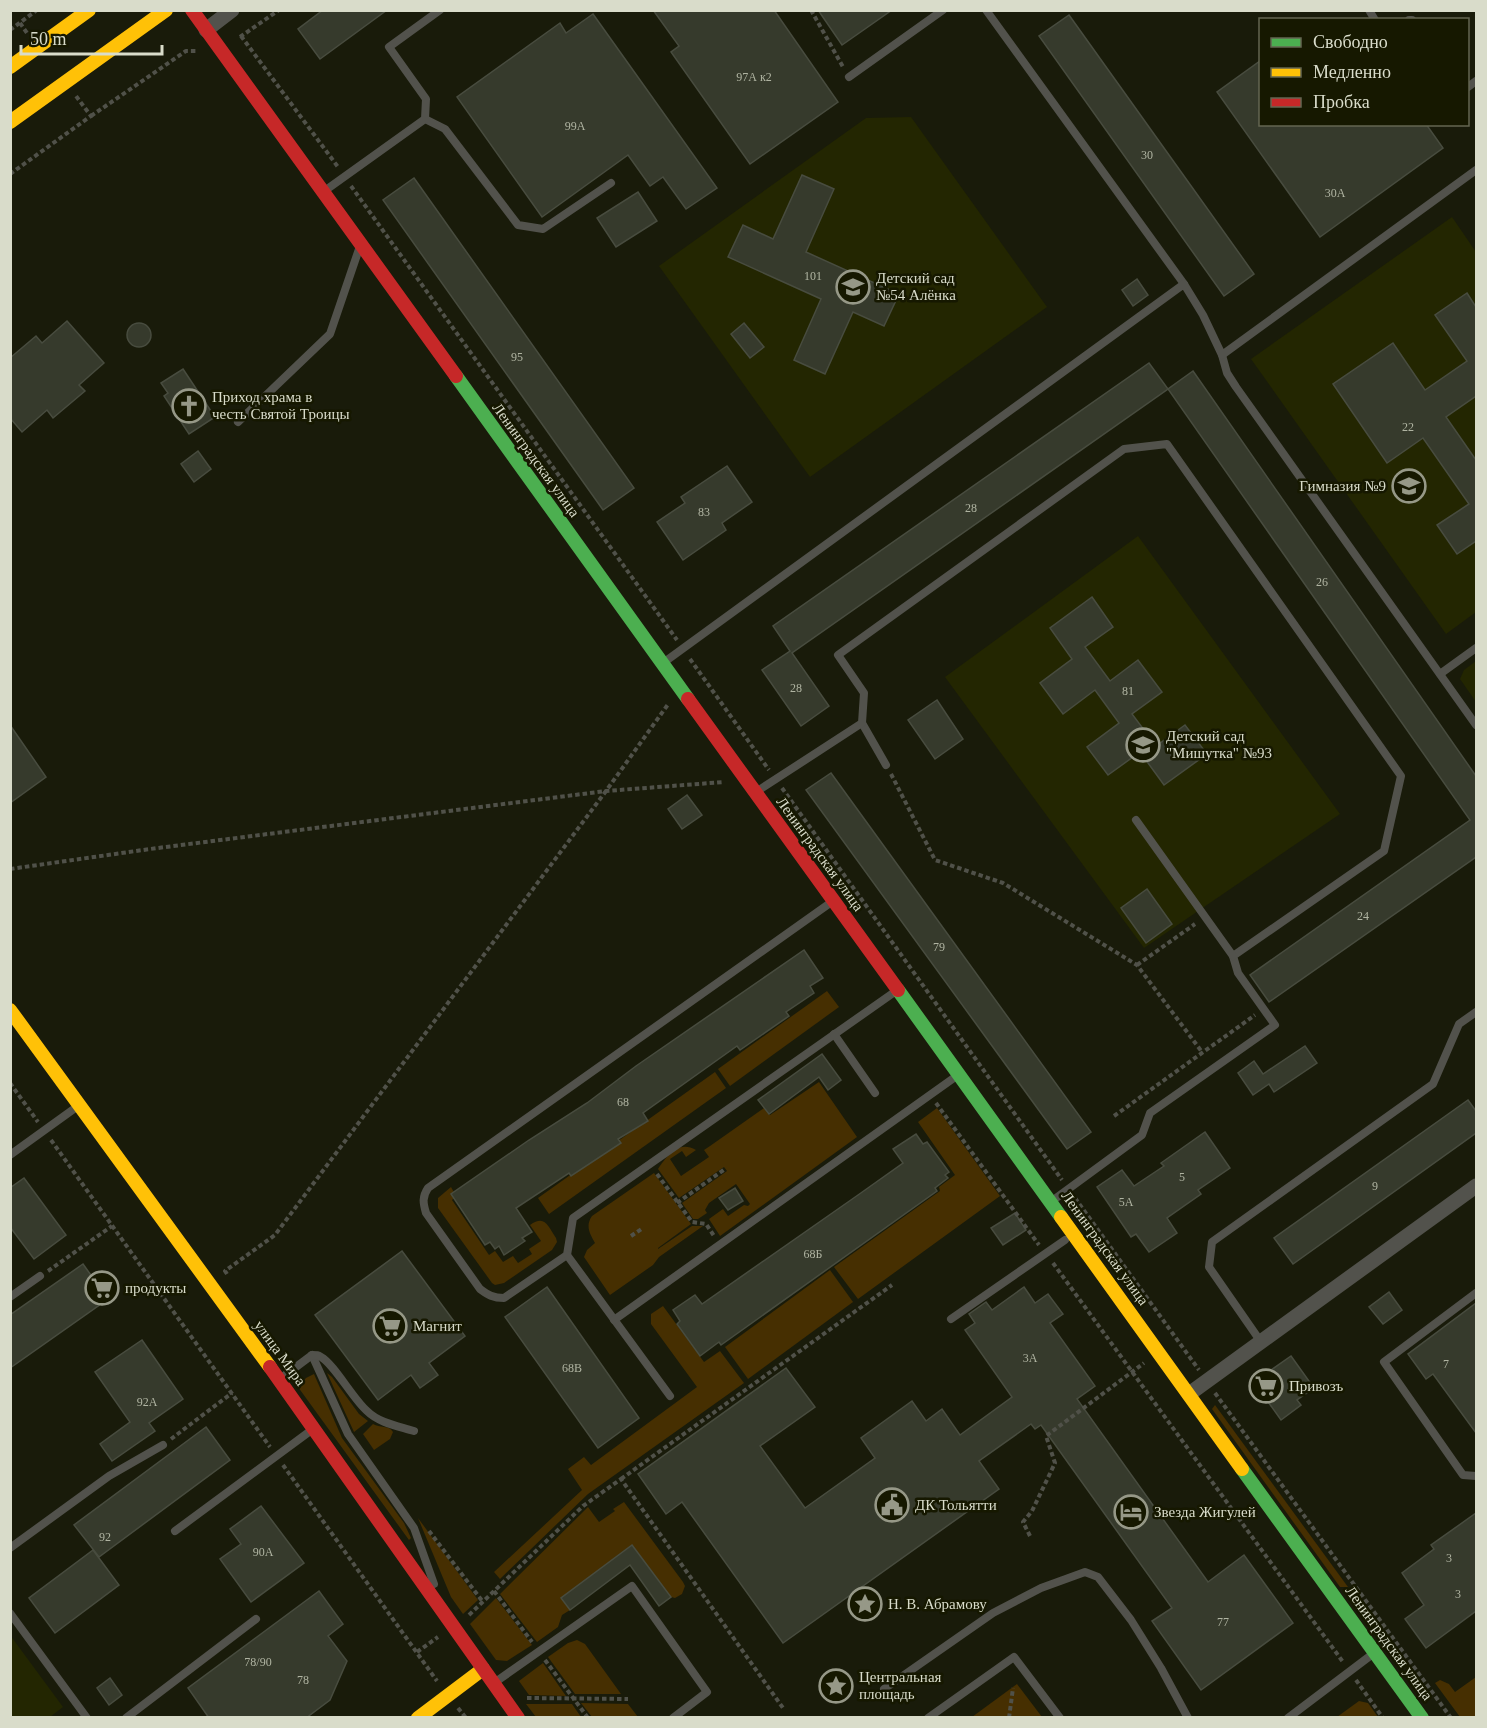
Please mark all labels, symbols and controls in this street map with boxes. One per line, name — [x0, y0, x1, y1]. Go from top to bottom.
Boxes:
scale bar — [21, 18, 162, 56]
legend — [1259, 18, 1469, 126]
text: 50 m — [30, 29, 67, 49]
text: Свободно — [1313, 32, 1388, 52]
text: Медленно — [1313, 62, 1391, 82]
house number: 97А к2 — [736, 70, 772, 84]
text: Пробка — [1313, 92, 1370, 112]
house number: 99А — [565, 119, 586, 133]
house number: 30 — [1141, 148, 1153, 162]
house number: 30А — [1325, 186, 1346, 200]
house number: 101 — [804, 269, 822, 283]
school or university icon: Детский сад №54 Алёнка — [835, 269, 871, 305]
place label: Детский сад №54 Алёнка — [876, 270, 956, 303]
house number: 95 — [511, 350, 523, 364]
church icon: Приход храма в честь Святой Троицы — [171, 388, 207, 424]
place label: Приход храма в честь Святой Троицы — [212, 389, 350, 422]
street label: Ленинградская улица — [489, 400, 583, 520]
house number: 22 — [1402, 420, 1414, 434]
school or university icon: Гимназия №9 — [1391, 468, 1427, 504]
place label: Гимназия №9 — [1299, 478, 1386, 494]
house number: 28 — [965, 501, 977, 515]
house number: 83 — [698, 505, 710, 519]
house number: 26 — [1316, 575, 1328, 589]
house number: 28 — [790, 681, 802, 695]
house number: 81 — [1122, 684, 1134, 698]
school or university icon: Детский сад "Мишутка" №93 — [1125, 727, 1161, 763]
place label: Детский сад "Мишутка" №93 — [1166, 728, 1272, 761]
street label: Ленинградская улица — [773, 794, 867, 914]
house number: 24 — [1357, 909, 1369, 923]
house number: 79 — [933, 940, 945, 954]
house number: 68 — [617, 1095, 629, 1109]
house number: 5 — [1179, 1170, 1185, 1184]
house number: 9 — [1372, 1179, 1378, 1193]
street label: Ленинградская улица — [1058, 1188, 1152, 1308]
house number: 5А — [1119, 1195, 1134, 1209]
house number: 68Б — [804, 1247, 823, 1261]
supermarket icon: продукты — [84, 1270, 120, 1306]
place label: продукты — [125, 1280, 186, 1296]
supermarket icon: Магнит — [372, 1308, 408, 1344]
street label: улица Мира — [251, 1317, 309, 1389]
place label: Магнит — [413, 1318, 462, 1334]
house number: 3А — [1023, 1351, 1038, 1365]
house number: 7 — [1443, 1357, 1449, 1371]
house number: 68В — [562, 1361, 582, 1375]
supermarket icon: Привозъ — [1248, 1368, 1284, 1404]
place label: Привозъ — [1289, 1378, 1344, 1394]
house number: 92А — [137, 1395, 158, 1409]
public building icon: ДК Тольятти — [874, 1487, 910, 1523]
hotel icon: Звезда Жигулей — [1113, 1494, 1149, 1530]
place label: ДК Тольятти — [915, 1497, 997, 1513]
place label: Звезда Жигулей — [1154, 1504, 1256, 1520]
house number: 92 — [99, 1530, 111, 1544]
house number: 90А — [253, 1545, 274, 1559]
house number: 3 — [1446, 1551, 1452, 1565]
street label: Ленинградская улица — [1342, 1583, 1436, 1703]
place icon: Н. В. Абрамову — [847, 1586, 883, 1622]
house number: 3 — [1455, 1587, 1461, 1601]
place label: Н. В. Абрамову — [888, 1596, 987, 1612]
house number: 77 — [1217, 1615, 1229, 1629]
house number: 78/90 — [244, 1655, 272, 1669]
place icon: Центральная площадь — [818, 1668, 854, 1704]
place label: Центральная площадь — [859, 1669, 942, 1702]
house number: 78 — [297, 1673, 309, 1687]

